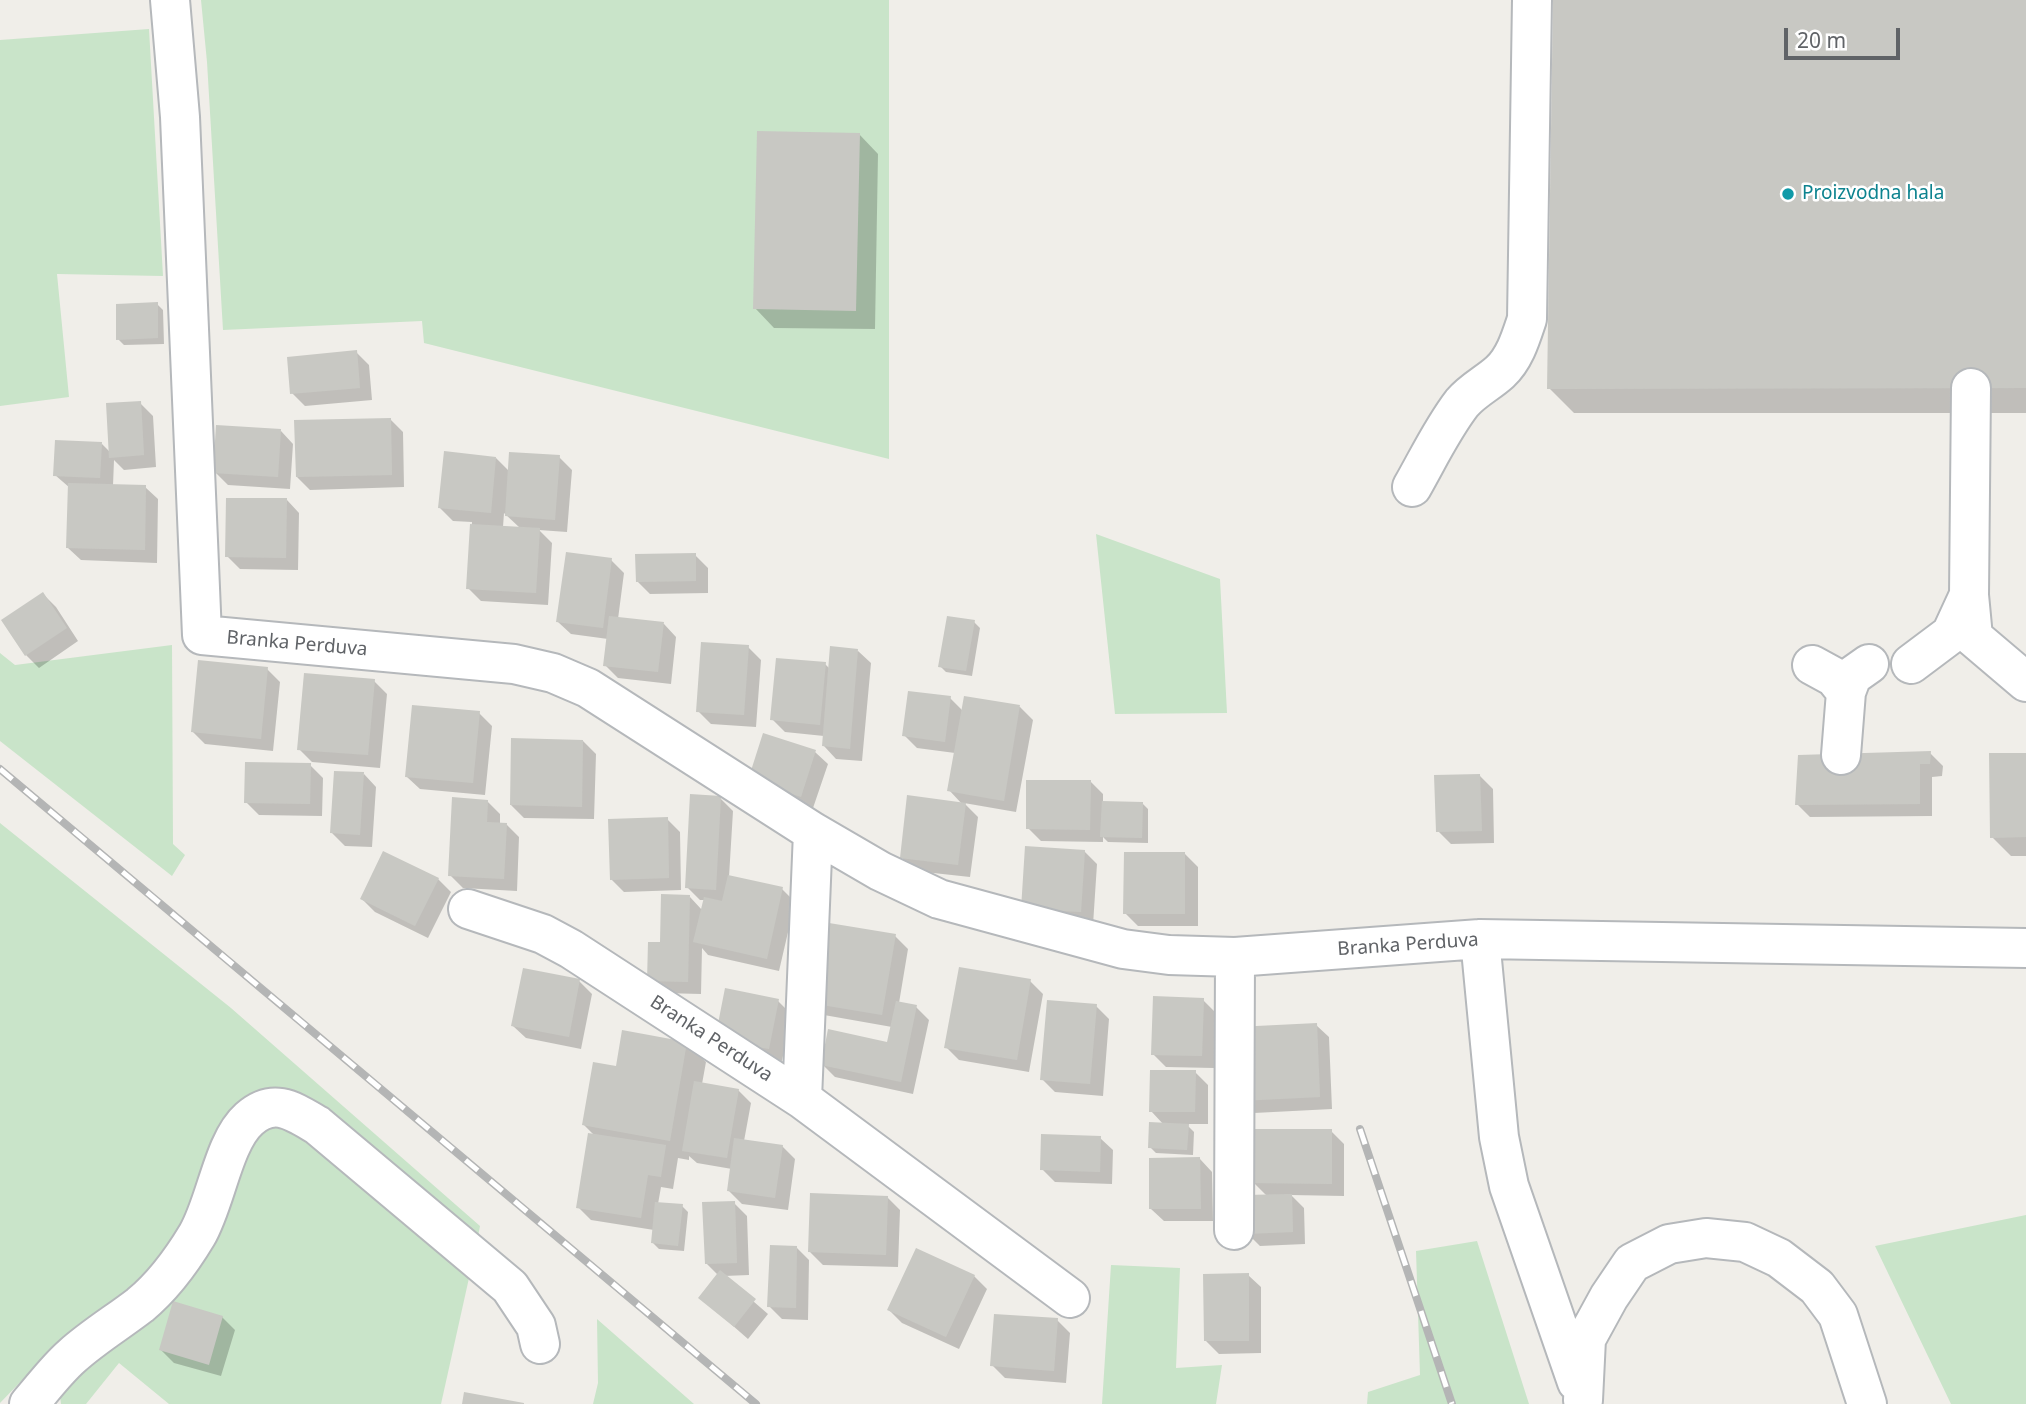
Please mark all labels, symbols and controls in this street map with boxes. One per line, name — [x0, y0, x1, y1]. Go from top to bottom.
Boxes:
scale bar — [1788, 14, 1904, 58]
text: 20 m — [1797, 26, 1846, 54]
place label: Proizvodna hala — [1802, 183, 1944, 205]
marker: Proizvodna hala — [1780, 186, 1796, 202]
street label: Branka Perduva — [226, 626, 368, 662]
street label: Branka Perduva — [1337, 929, 1479, 961]
street label: Branka Perduva — [646, 991, 776, 1087]

